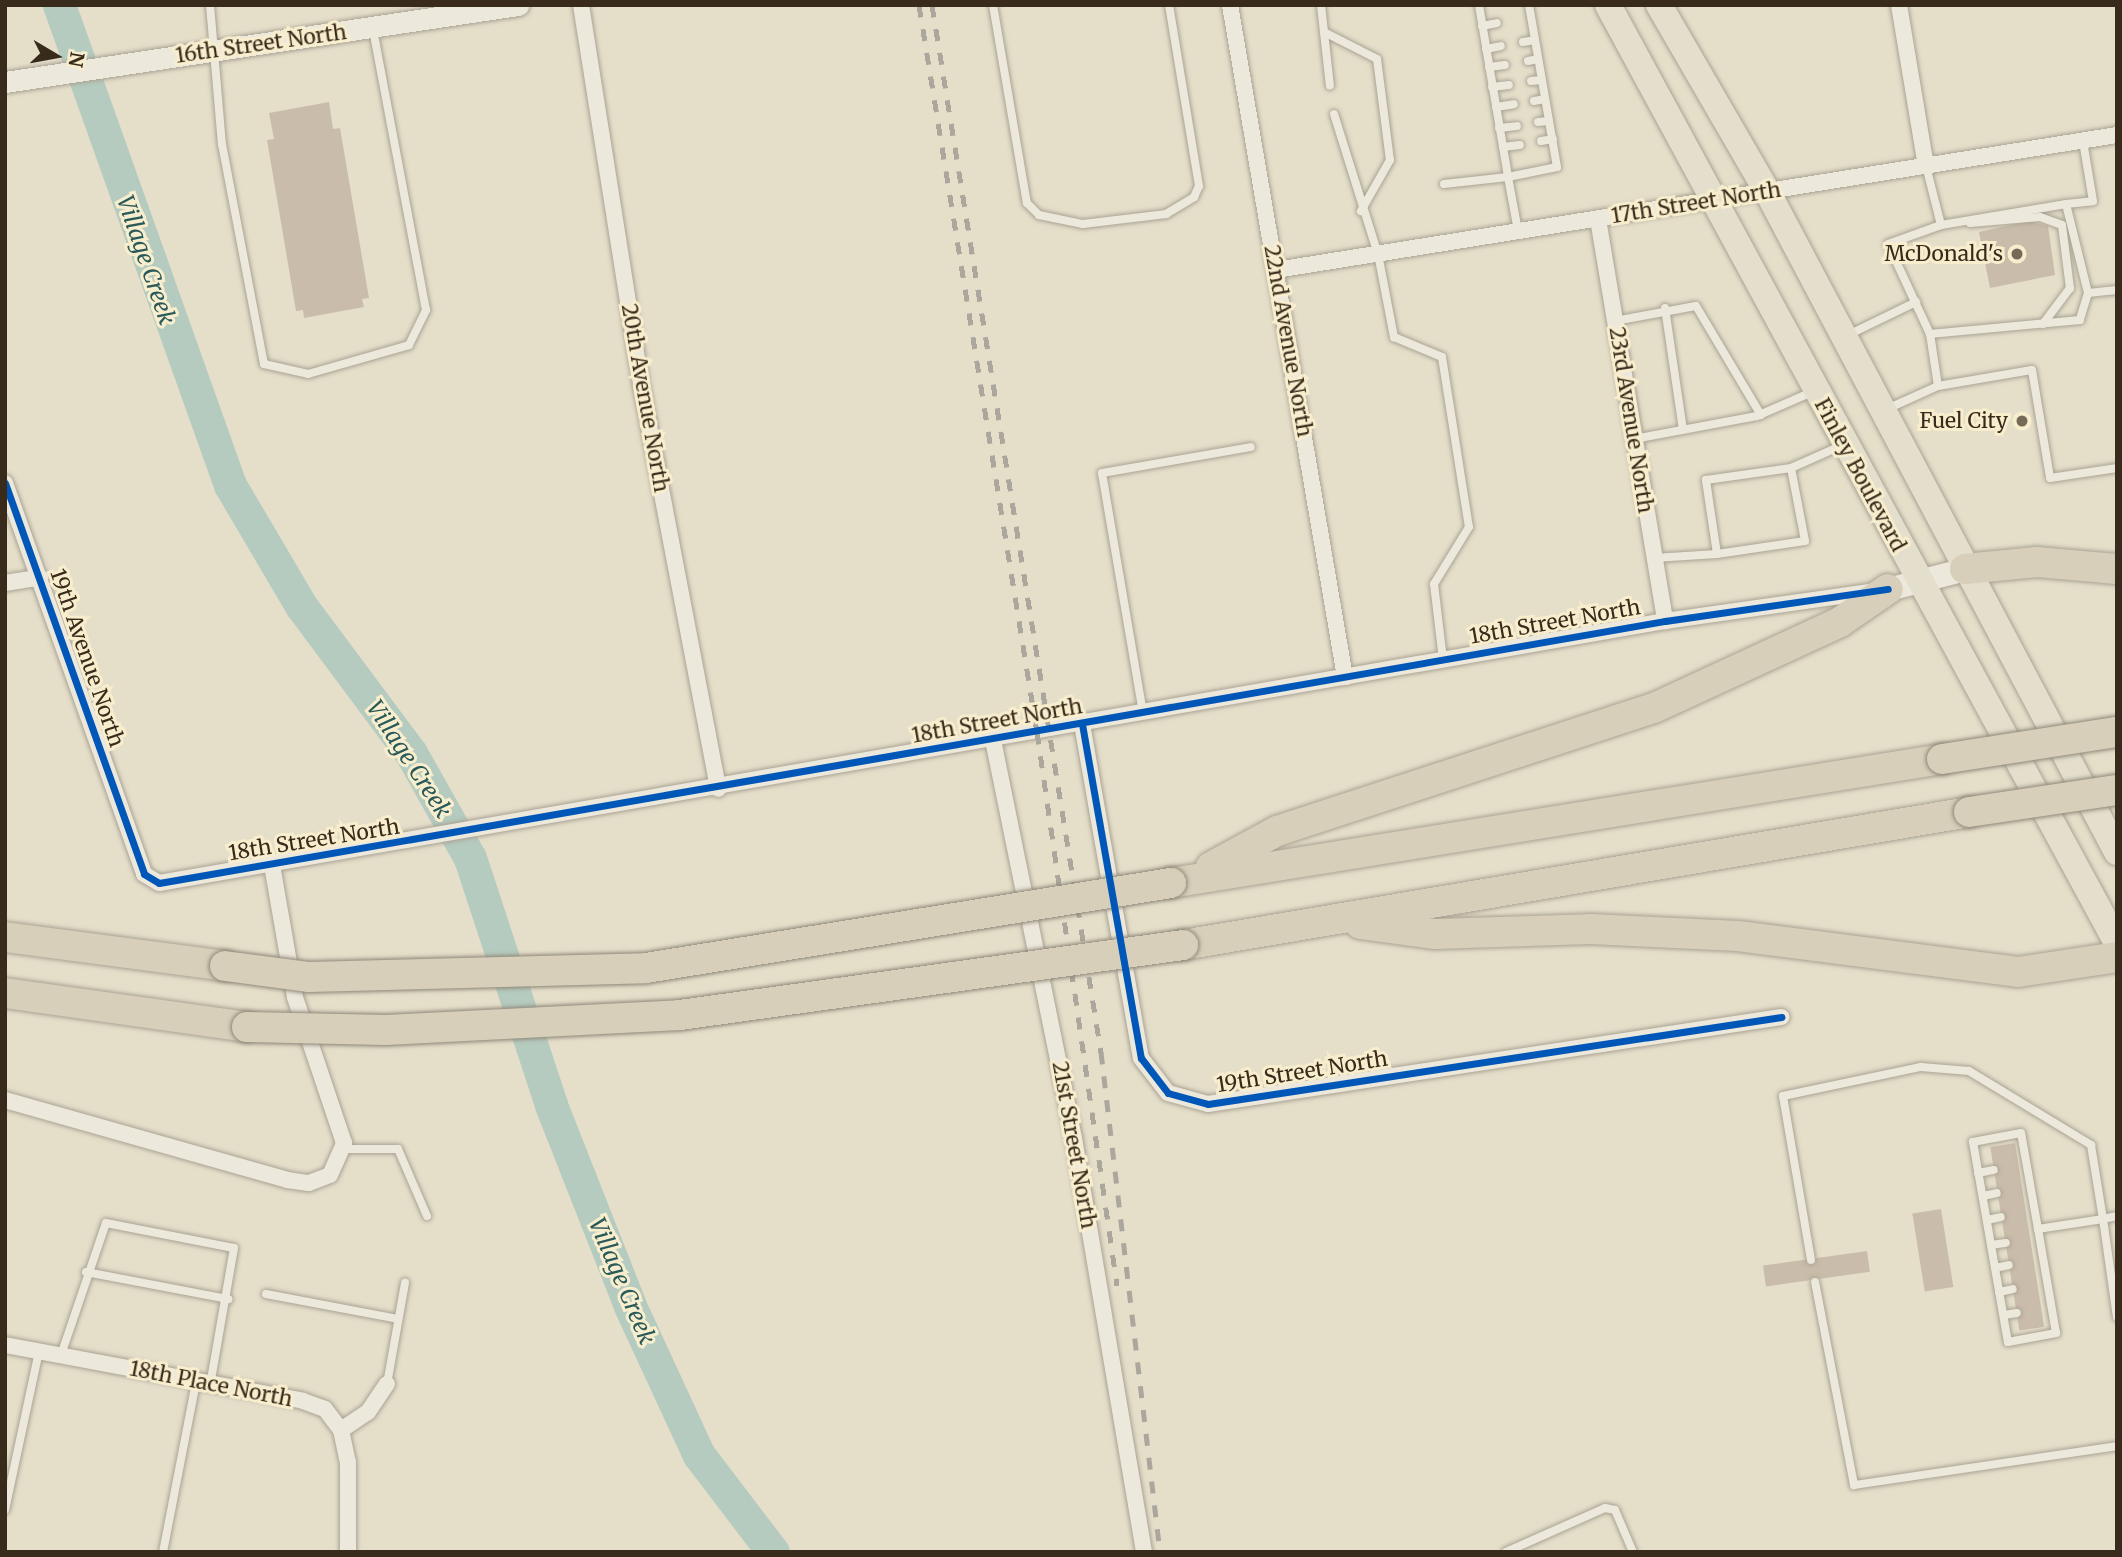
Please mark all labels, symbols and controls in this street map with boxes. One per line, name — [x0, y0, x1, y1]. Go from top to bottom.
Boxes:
street label: 16th Street North — [174, 19, 348, 69]
north arrow — [21, 21, 91, 91]
text: N — [64, 50, 90, 69]
street label: 17th Street North — [1609, 177, 1783, 229]
water label: Village Creek — [111, 192, 181, 328]
place label: McDonald's — [1884, 241, 2003, 267]
street label: 22nd Avenue North — [1259, 243, 1317, 439]
marker: McDonald's — [2009, 246, 2025, 262]
street label: 20th Avenue North — [616, 302, 674, 494]
street label: 23rd Avenue North — [1604, 325, 1658, 515]
street label: Finley Boulevard — [1809, 394, 1911, 556]
place label: Fuel City — [1920, 408, 2008, 434]
marker: Fuel City — [2014, 413, 2030, 429]
street label: 19th Avenue North — [45, 566, 129, 750]
street label: 18th Street North — [1468, 595, 1642, 649]
street label: 18th Street North — [910, 694, 1084, 748]
water label: Village Creek — [361, 695, 457, 823]
street label: 18th Street North — [227, 814, 401, 866]
street label: 19th Street North — [1215, 1046, 1389, 1098]
street label: 21st Street North — [1047, 1059, 1101, 1231]
water label: Village Creek — [583, 1214, 661, 1348]
street label: 18th Place North — [127, 1356, 295, 1412]

